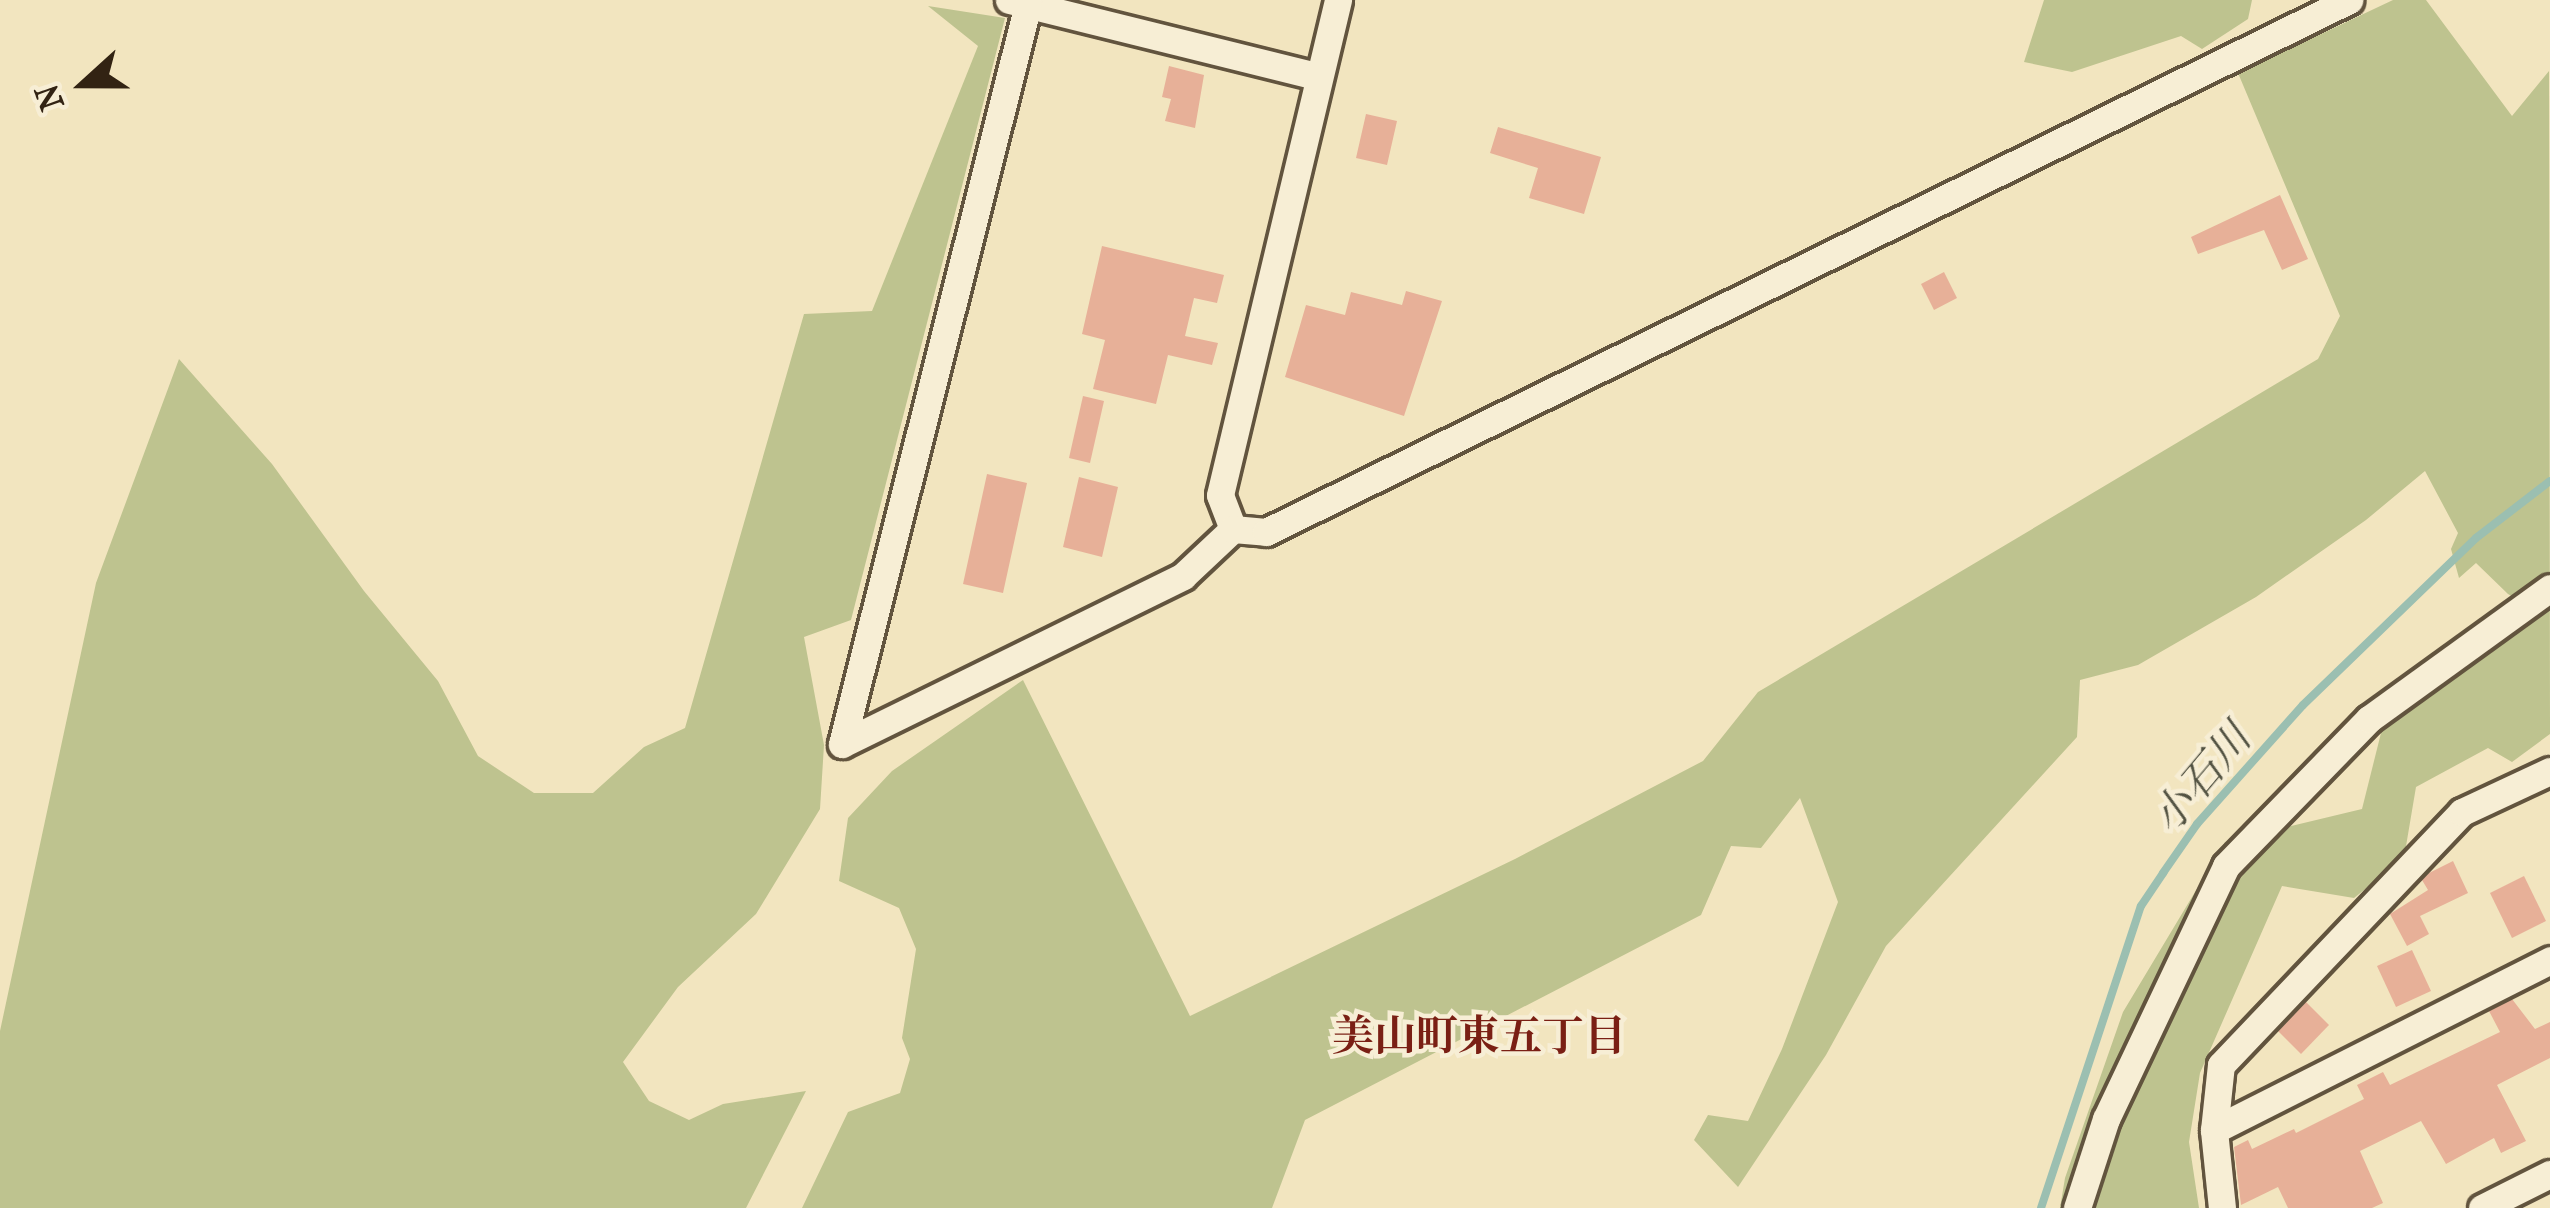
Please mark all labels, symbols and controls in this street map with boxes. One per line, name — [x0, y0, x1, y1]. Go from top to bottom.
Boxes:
north arrow — [24, 24, 144, 144]
text: N — [27, 78, 73, 116]
water label: 小石川 — [2142, 715, 2262, 843]
district label: 美山町東五丁目 — [1332, 1012, 1626, 1062]

